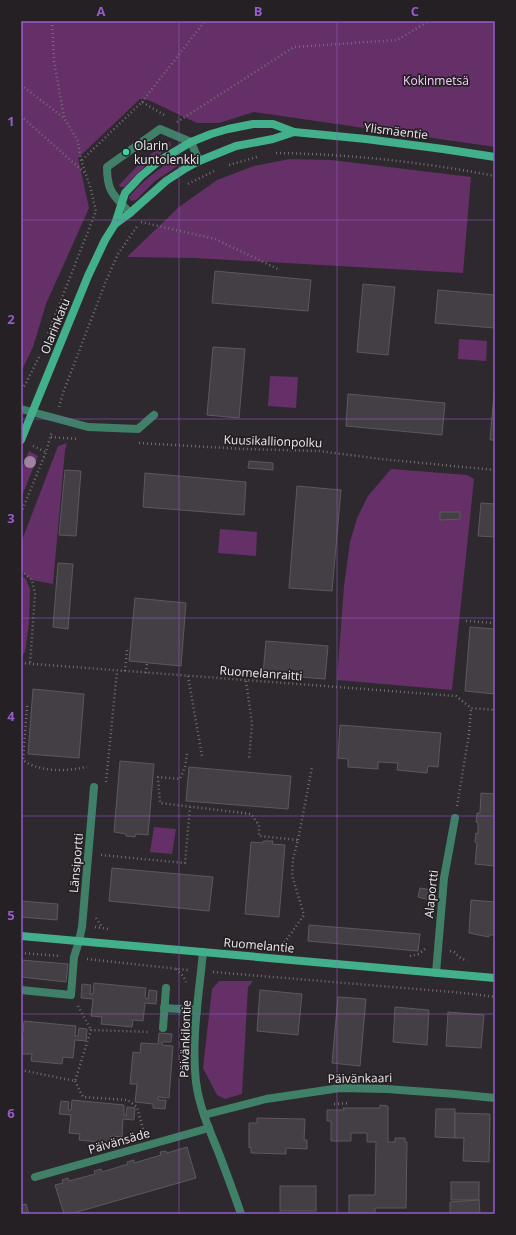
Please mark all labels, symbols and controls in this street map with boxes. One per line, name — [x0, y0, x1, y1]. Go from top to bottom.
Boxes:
text: A — [97, 2, 106, 20]
text: B — [254, 2, 263, 20]
text: C — [411, 2, 419, 20]
park label: Kokinmetsä — [403, 72, 469, 89]
text: 1 — [7, 112, 15, 130]
street label: Ylismäentie — [363, 119, 429, 143]
place label: Olarin kuntolenkki — [134, 137, 199, 168]
marker: Olarin kuntolenkki — [121, 147, 131, 157]
street label: Olarinkatu — [36, 295, 74, 357]
text: 2 — [7, 310, 15, 328]
street label: Kuusikallionpolku — [223, 431, 323, 451]
text: 3 — [7, 509, 15, 527]
street label: Ruomelanraitti — [219, 662, 303, 684]
text: 4 — [7, 707, 15, 725]
street label: Länsiportti — [65, 832, 87, 894]
street label: Alaportti — [420, 869, 442, 919]
text: 5 — [7, 906, 15, 924]
street label: Ruomelantie — [223, 933, 295, 957]
street label: Päivänkilontie — [175, 1000, 195, 1078]
street label: Päivänkaari — [328, 1069, 392, 1087]
text: 6 — [7, 1104, 15, 1122]
street label: Päivänsäde — [86, 1124, 152, 1158]

